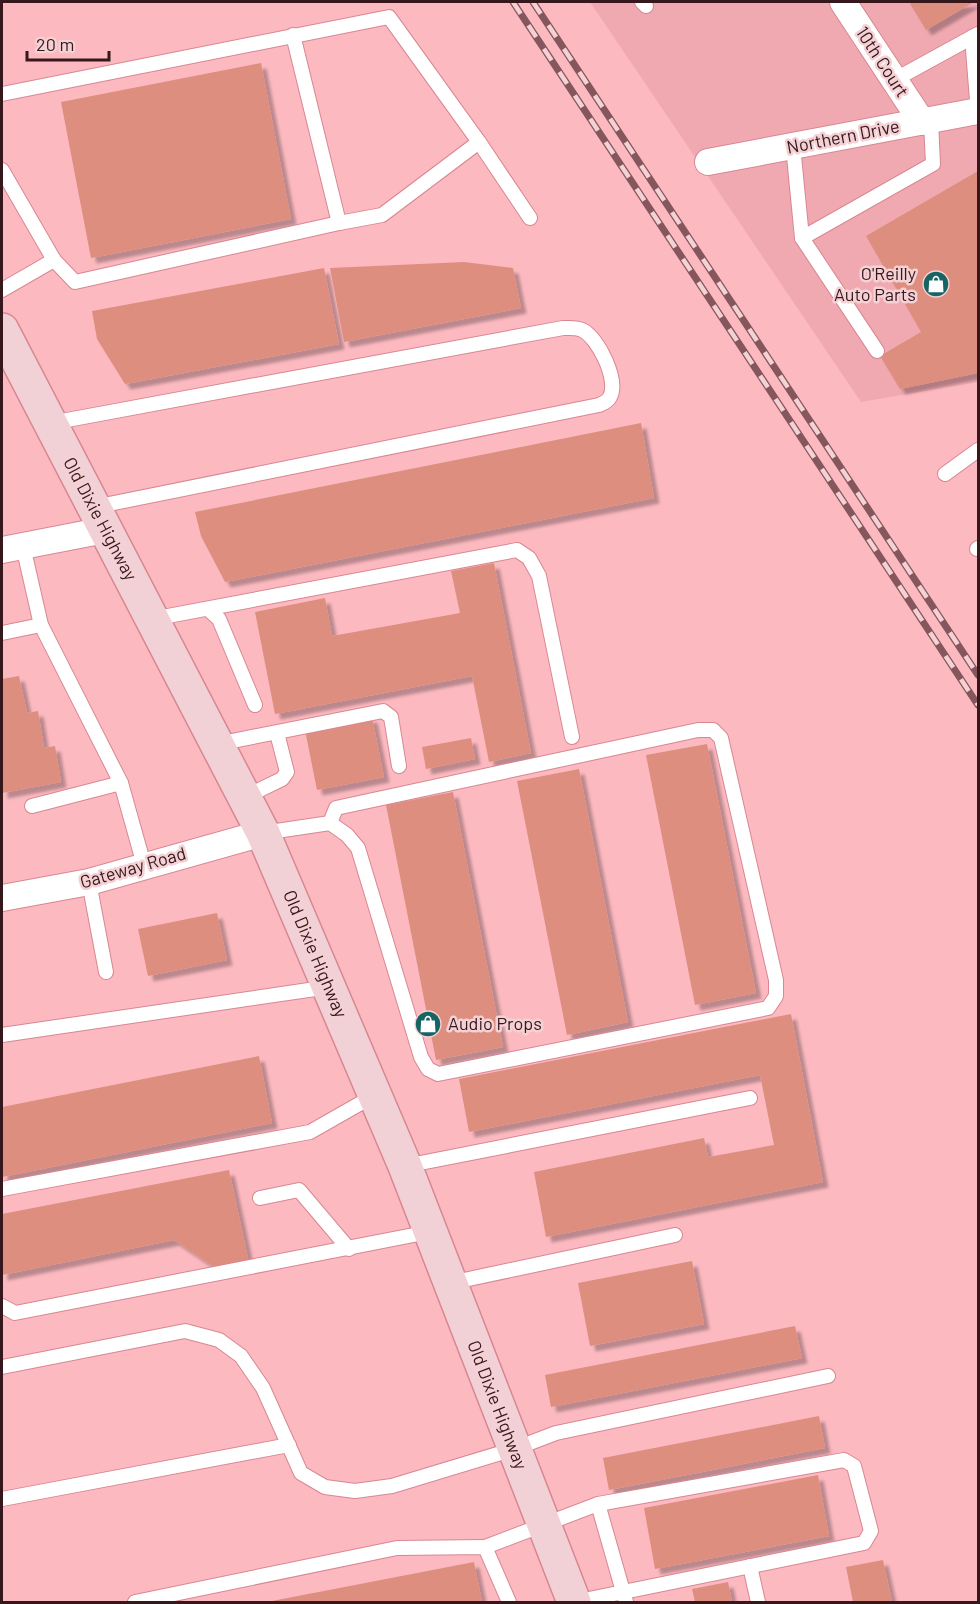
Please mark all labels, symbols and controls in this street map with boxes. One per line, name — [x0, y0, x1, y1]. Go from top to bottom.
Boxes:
street label: 10th Court — [852, 22, 914, 101]
scale bar — [27, 24, 110, 62]
text: 20 m — [36, 33, 74, 55]
street label: Northern Drive — [785, 114, 901, 158]
place label: O'Reilly Auto Parts — [834, 262, 916, 305]
shop icon: O'Reilly Auto Parts — [921, 269, 951, 299]
street label: Old Dixie Highway — [59, 453, 143, 584]
street label: Gateway Road — [77, 841, 188, 893]
street label: Old Dixie Highway — [279, 886, 353, 1021]
shop icon: Audio Props — [413, 1009, 443, 1039]
place label: Audio Props — [448, 1012, 542, 1034]
street label: Old Dixie Highway — [463, 1337, 533, 1472]

